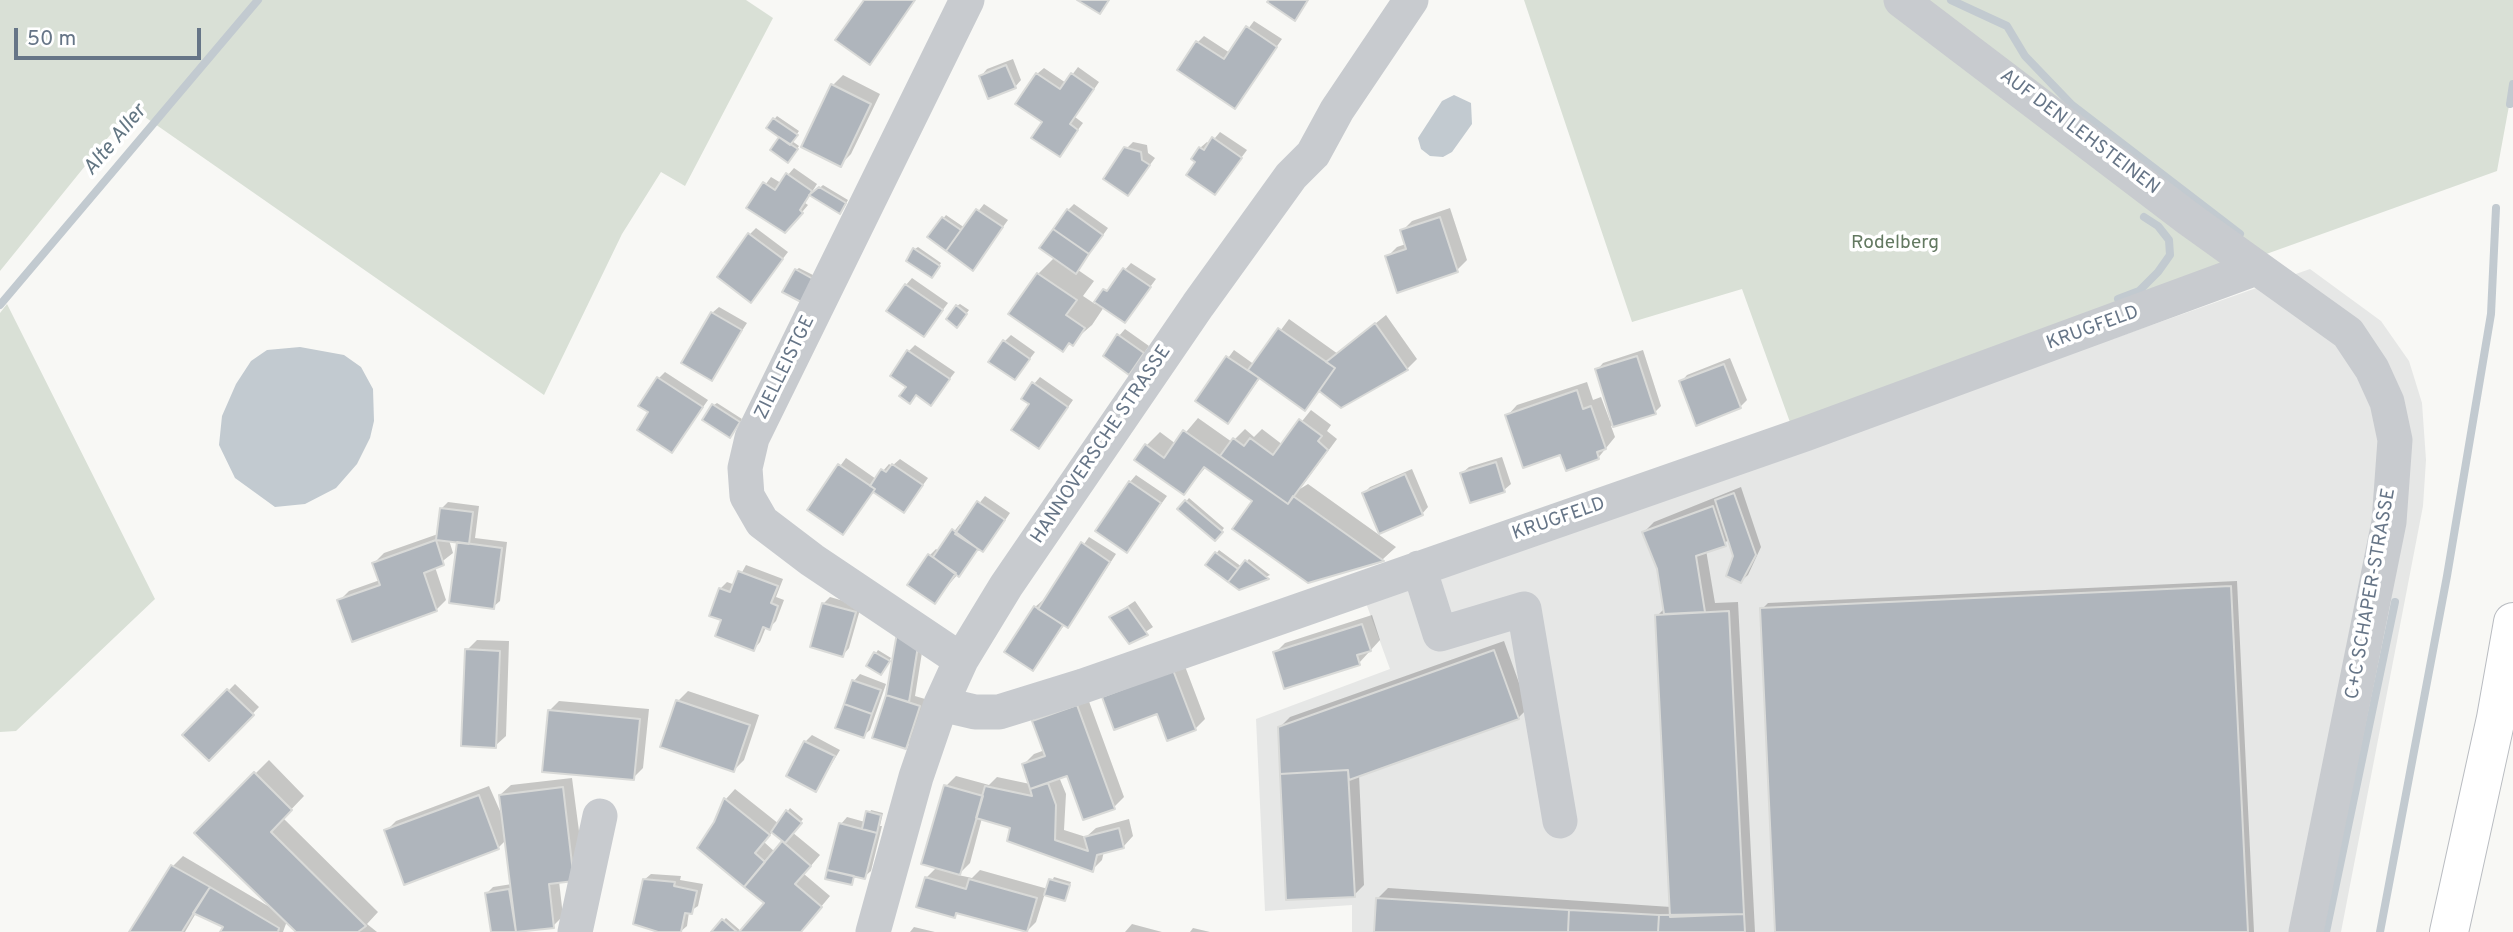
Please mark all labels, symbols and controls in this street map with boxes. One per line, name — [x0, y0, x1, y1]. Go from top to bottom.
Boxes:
scale bar — [18, 14, 205, 58]
text: 50 m — [27, 26, 76, 53]
street label: AUF DEN LEHSTEINEN — [1995, 65, 2163, 201]
water label: Alte Aller — [79, 100, 153, 182]
park label: Rodelberg — [1851, 233, 1939, 255]
street label: KRUGFELD — [2044, 302, 2142, 356]
street label: ZIELLEISTGE — [751, 312, 821, 424]
street label: HANNOVERSCHE STRASSE — [1027, 342, 1177, 548]
street label: C+C SCHAPER-STRASSE — [2342, 487, 2402, 701]
street label: KRUGFELD — [1510, 493, 1608, 547]

